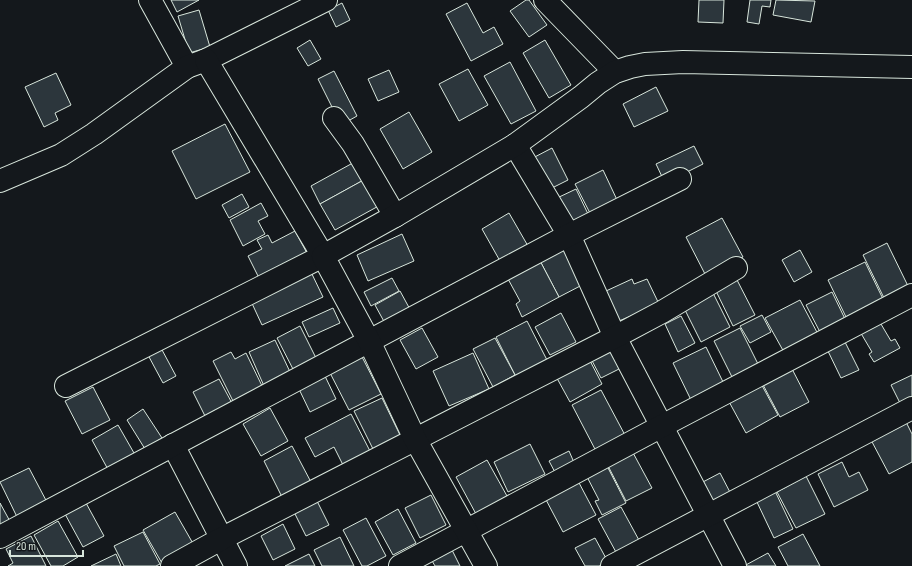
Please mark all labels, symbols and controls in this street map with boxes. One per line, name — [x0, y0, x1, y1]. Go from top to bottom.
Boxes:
scale bar — [10, 532, 83, 558]
text: 20 m — [16, 539, 36, 554]

